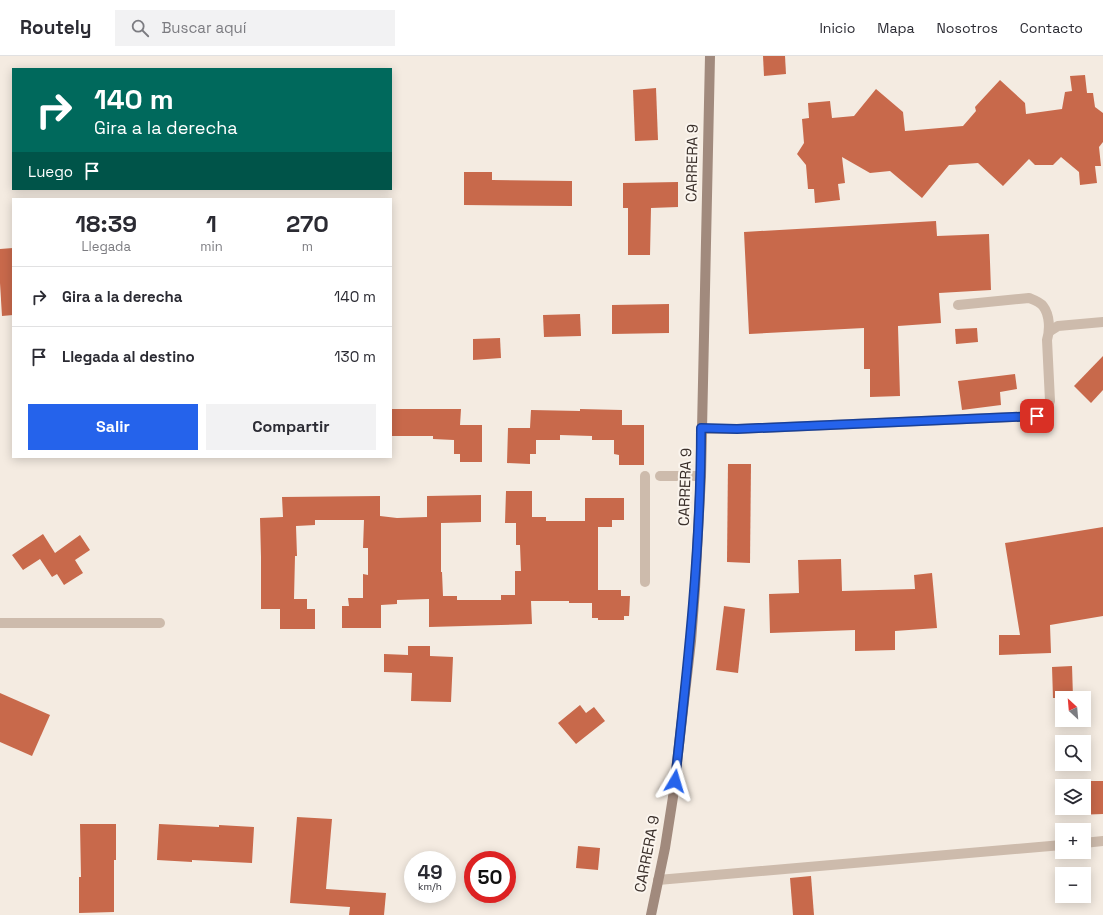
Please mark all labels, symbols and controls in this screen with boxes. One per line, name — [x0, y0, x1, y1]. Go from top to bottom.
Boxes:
search box — [115, 10, 395, 46]
text: Routely — [20, 15, 91, 40]
icon: search — [129, 17, 151, 39]
text: Buscar aquí — [161, 18, 246, 37]
text: Inicio — [819, 19, 855, 37]
text: Mapa — [877, 19, 915, 37]
text: Nosotros — [937, 19, 998, 37]
text: Contacto — [1020, 19, 1083, 37]
text: 140 m — [94, 81, 174, 117]
icon: right — [28, 84, 80, 136]
text: Gira a la derecha — [94, 116, 238, 139]
street label: CARRERA 9 — [681, 124, 702, 202]
icon: arrive — [81, 160, 103, 182]
text: Luego — [28, 162, 73, 181]
text: 18:39 — [75, 208, 137, 239]
text: 1 — [206, 208, 217, 239]
text: 270 — [286, 208, 329, 239]
text: Llegada — [81, 238, 131, 255]
text: min — [200, 238, 223, 255]
text: m — [302, 238, 313, 255]
icon: right — [28, 286, 50, 308]
text: Gira a la derecha — [62, 287, 182, 306]
text: 140 m — [334, 287, 376, 306]
icon: arrive — [28, 346, 50, 368]
text: Llegada al destino — [62, 347, 195, 366]
text: 130 m — [334, 347, 376, 366]
pin — [1020, 399, 1054, 433]
button: Salir — [28, 404, 198, 450]
button: Compartir — [206, 404, 376, 450]
icon: arrive — [1026, 405, 1048, 427]
street label: CARRERA 9 — [674, 448, 695, 526]
north arrow — [1055, 691, 1091, 727]
map controls — [1055, 691, 1091, 903]
button: search — [1055, 735, 1091, 771]
position arrow — [654, 760, 696, 802]
button: layers — [1055, 779, 1091, 815]
street label: CARRERA 9 — [630, 814, 663, 894]
button: + — [1055, 823, 1091, 859]
speed limit sign: 50 — [464, 851, 516, 903]
text: 49 — [417, 859, 443, 885]
button: − — [1055, 867, 1091, 903]
text: km/h — [418, 880, 442, 893]

